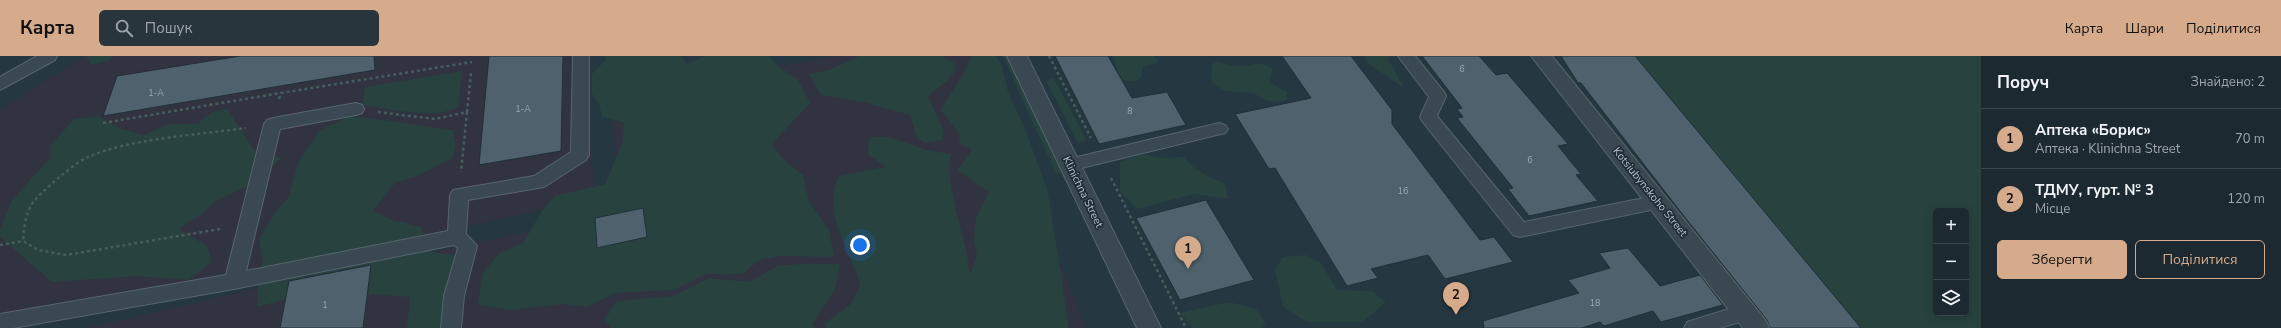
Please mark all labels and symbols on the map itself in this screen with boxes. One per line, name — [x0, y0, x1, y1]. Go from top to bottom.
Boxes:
house number: 6 — [1459, 63, 1465, 75]
house number: 1-А — [148, 87, 164, 99]
house number: 1-А — [515, 103, 531, 115]
house number: 8 — [1127, 105, 1133, 117]
street label: Kotsiubynskoho Street — [1609, 144, 1691, 240]
street label: Klinichna Street — [1059, 154, 1107, 230]
house number: 6 — [1527, 154, 1533, 166]
house number: 16 — [1398, 185, 1408, 197]
your location — [850, 235, 870, 255]
pin: 1 — [1175, 236, 1201, 269]
pin: 2 — [1443, 282, 1469, 315]
house number: 18 — [1590, 297, 1600, 309]
house number: 1 — [322, 299, 328, 311]

